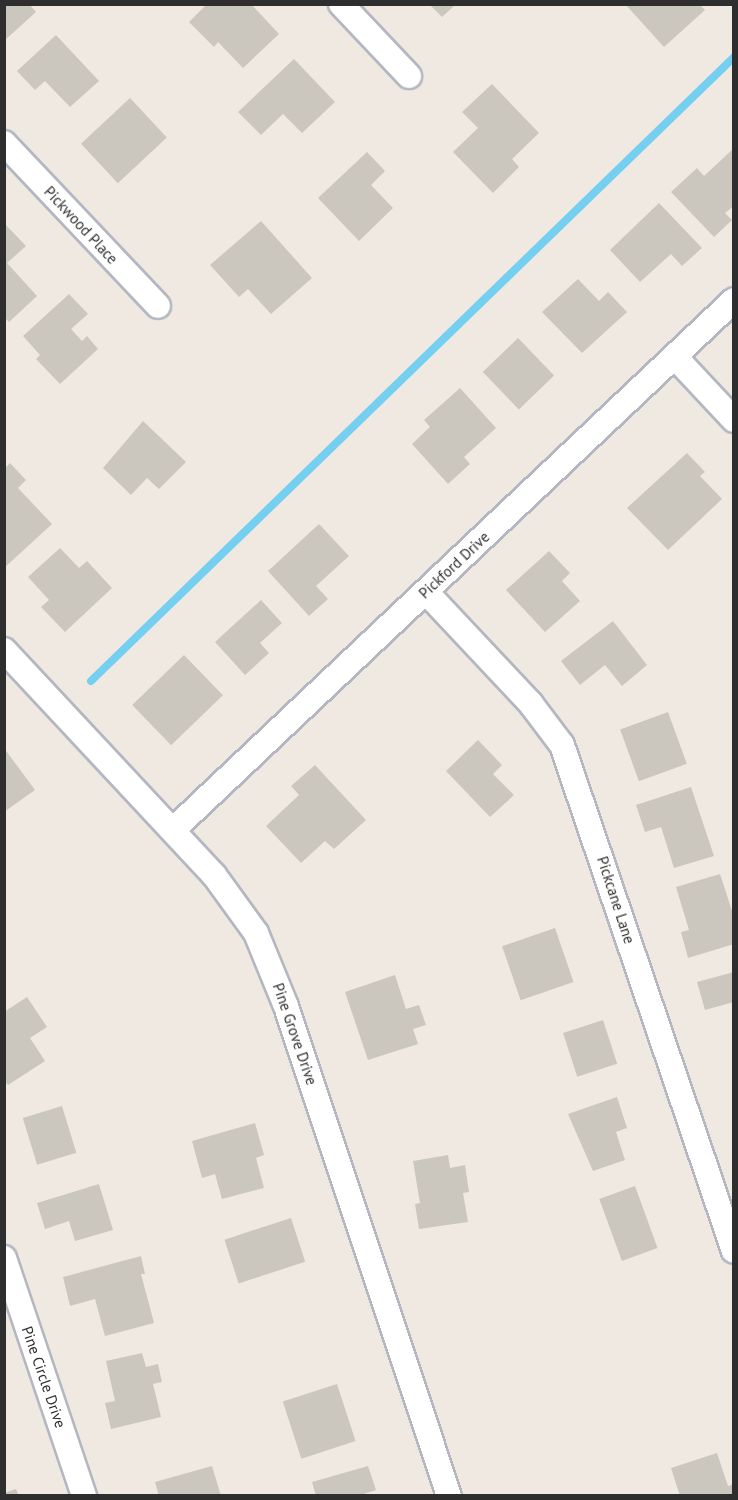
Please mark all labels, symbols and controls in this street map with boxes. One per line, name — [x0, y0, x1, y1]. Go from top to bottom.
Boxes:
street label: Pickwood Place — [40, 182, 122, 268]
street label: Pickford Drive — [415, 528, 493, 602]
street label: Pickcane Lane — [593, 854, 639, 946]
street label: Pine Grove Drive — [269, 981, 321, 1087]
street label: Pine Circle Drive — [18, 1324, 70, 1430]

